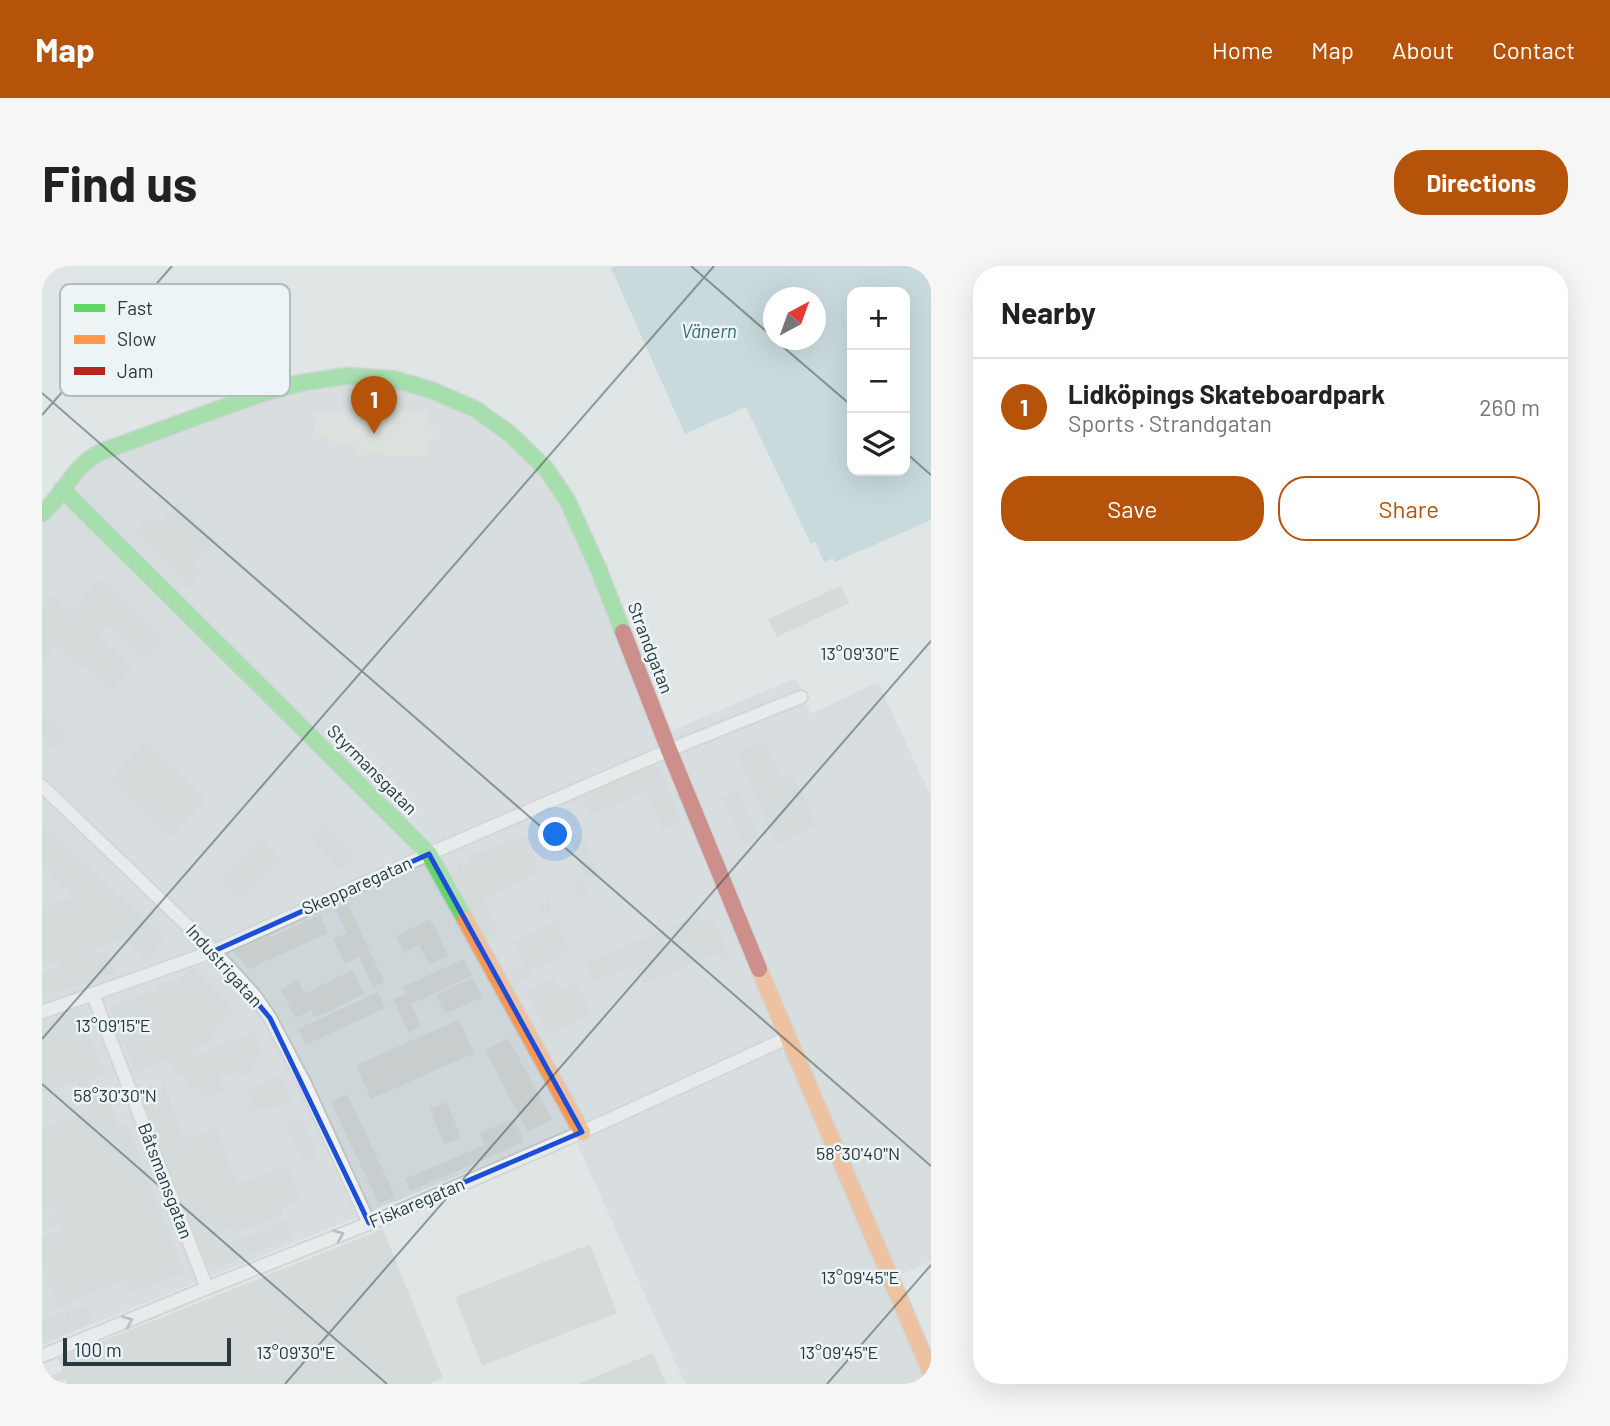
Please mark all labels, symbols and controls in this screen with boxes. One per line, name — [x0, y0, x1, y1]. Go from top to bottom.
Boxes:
text: Map — [35, 29, 95, 69]
text: Home — [1212, 35, 1273, 64]
text: Map — [1311, 35, 1354, 64]
text: About — [1392, 35, 1454, 64]
text: Contact — [1492, 35, 1575, 64]
button: Directions — [1394, 150, 1568, 215]
text: Find us — [42, 153, 197, 212]
legend — [60, 284, 290, 396]
north arrow — [763, 287, 826, 350]
map controls — [847, 287, 910, 476]
button: + — [847, 287, 910, 350]
text: Nearby — [1001, 294, 1096, 330]
text: Fast — [117, 296, 153, 319]
water label: Vänern — [681, 319, 737, 342]
text: Slow — [117, 327, 156, 350]
button: − — [847, 350, 910, 413]
text: Jam — [117, 359, 153, 382]
pin: 1 — [351, 376, 397, 434]
text: Lidköpings Skateboardpark — [1068, 378, 1385, 409]
text: 1 — [1020, 393, 1028, 421]
text: 260 m — [1479, 393, 1540, 421]
text: Sports · Strandgatan — [1068, 409, 1272, 437]
button: layers — [847, 413, 910, 476]
button: Save — [1001, 476, 1264, 541]
button: Share — [1278, 476, 1540, 541]
street label: Strandgatan — [623, 599, 678, 697]
text: 13°09'30"E — [820, 642, 900, 664]
street label: Styrmansgatan — [323, 720, 422, 819]
your location — [538, 817, 572, 851]
street label: Skepparegatan — [298, 851, 415, 919]
street label: Industrigatan — [182, 919, 268, 1011]
text: 13°09'15"E — [75, 1014, 151, 1036]
text: 58°30'30"N — [73, 1084, 157, 1106]
street label: Båtsmansgatan — [134, 1120, 198, 1242]
text: 58°30'40"N — [816, 1142, 900, 1164]
street label: Fiskaregatan — [365, 1172, 468, 1232]
one-way arrow — [332, 1230, 344, 1244]
text: 13°09'45"E — [821, 1266, 899, 1288]
one-way arrow — [120, 1315, 133, 1329]
scale bar — [63, 1335, 231, 1367]
text: 100 m — [74, 1338, 122, 1361]
text: 13°09'30"E — [256, 1341, 336, 1363]
text: 13°09'45"E — [800, 1341, 878, 1363]

